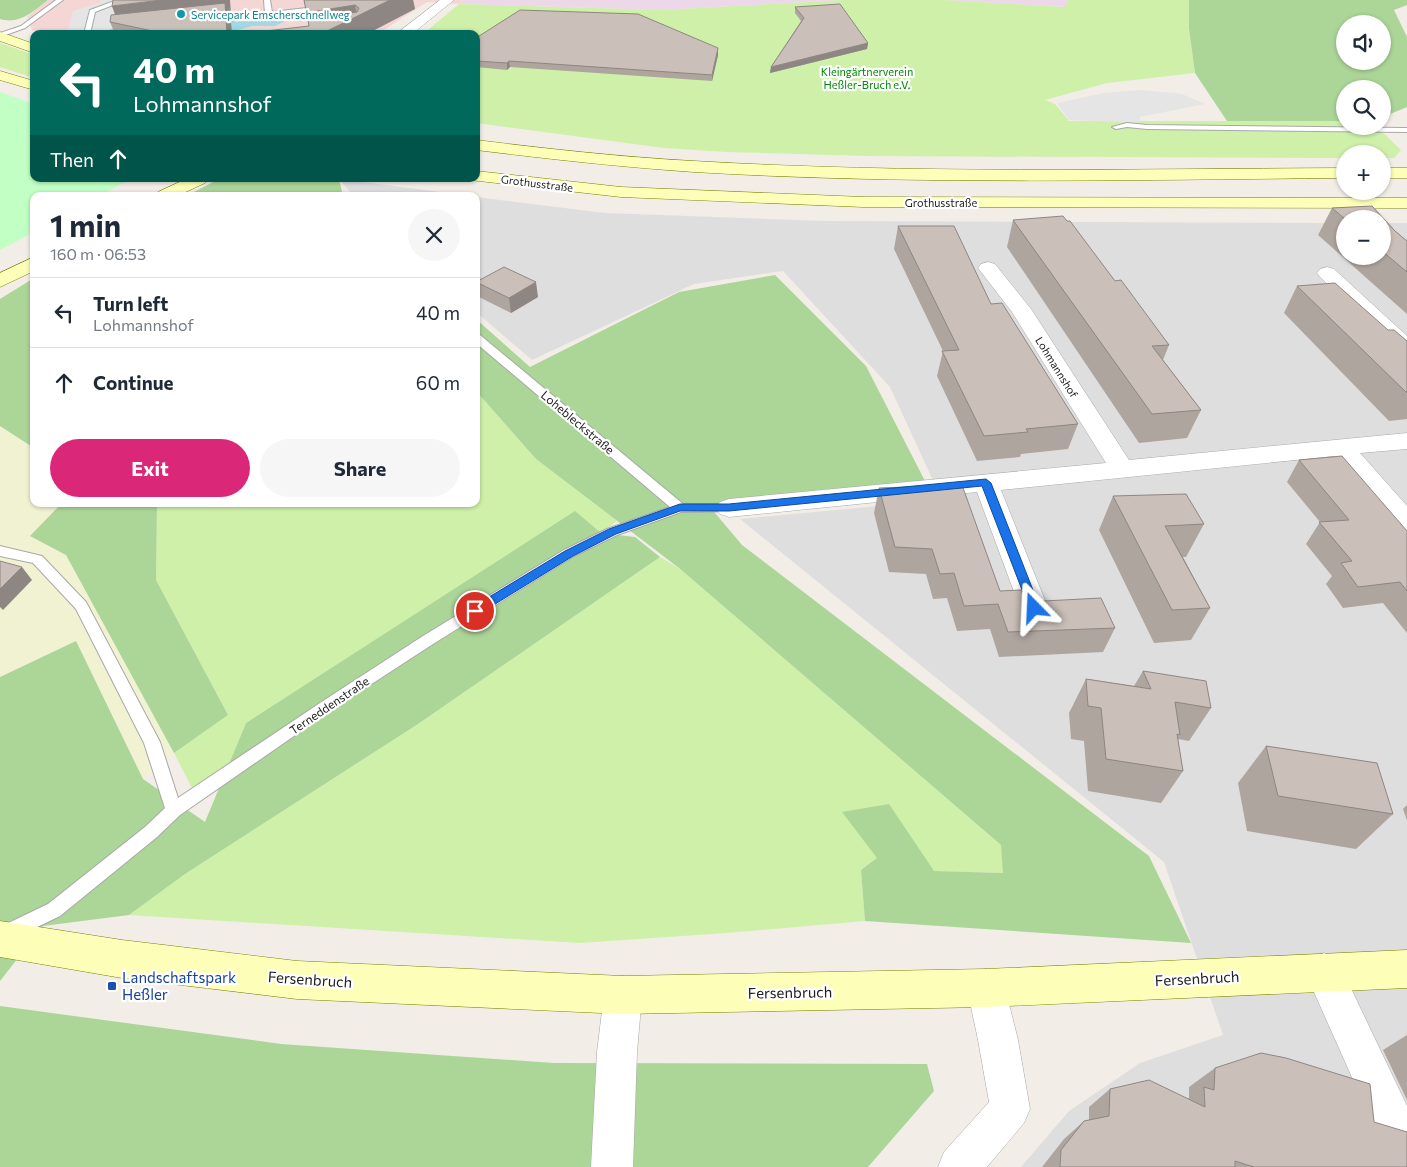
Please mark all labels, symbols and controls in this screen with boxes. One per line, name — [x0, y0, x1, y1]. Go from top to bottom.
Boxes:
marker: Servicepark Emscherschnellweg — [175, 8, 187, 20]
place label: Servicepark Emscherschnellweg — [191, 8, 350, 21]
map controls — [1336, 15, 1391, 265]
button: sound — [1336, 15, 1391, 70]
text: 40 m — [133, 47, 215, 90]
icon: left — [50, 50, 115, 115]
park label: Kleingärtnerverein Heßler-Bruch e.V. — [821, 65, 913, 91]
button: search — [1336, 80, 1391, 135]
text: Lohmannshof — [133, 90, 272, 117]
icon: ahead — [104, 145, 132, 173]
button: + — [1336, 145, 1391, 200]
text: Then — [50, 148, 94, 171]
street label: Grothusstraße — [500, 172, 574, 194]
street label: Grothusstraße — [905, 196, 978, 209]
text: 1 min — [50, 206, 121, 243]
button: close — [408, 209, 460, 261]
button: − — [1336, 210, 1391, 265]
text: 160 m · 06:53 — [50, 244, 146, 263]
text: Turn left — [93, 292, 168, 315]
icon: left — [50, 299, 78, 327]
text: 40 m — [416, 301, 460, 324]
text: Lohmannshof — [93, 315, 194, 334]
street label: Lohmannshof — [1033, 334, 1081, 400]
icon: ahead — [50, 369, 78, 397]
text: Continue — [93, 371, 173, 394]
text: 60 m — [416, 371, 460, 394]
street label: Lohebleckstraße — [539, 387, 617, 457]
button: Exit — [50, 439, 250, 497]
button: Share — [260, 439, 460, 497]
position arrow — [1007, 581, 1059, 633]
pin — [454, 590, 496, 632]
icon: arrive — [461, 597, 489, 625]
street label: Terneddenstraße — [287, 673, 371, 737]
street label: Fersenbruch — [267, 967, 353, 991]
street label: Fersenbruch — [1154, 967, 1240, 989]
place label: Landschaftspark Heßler — [122, 968, 236, 1003]
marker: Landschaftspark Heßler — [106, 980, 118, 992]
street label: Fersenbruch — [748, 982, 832, 1002]

